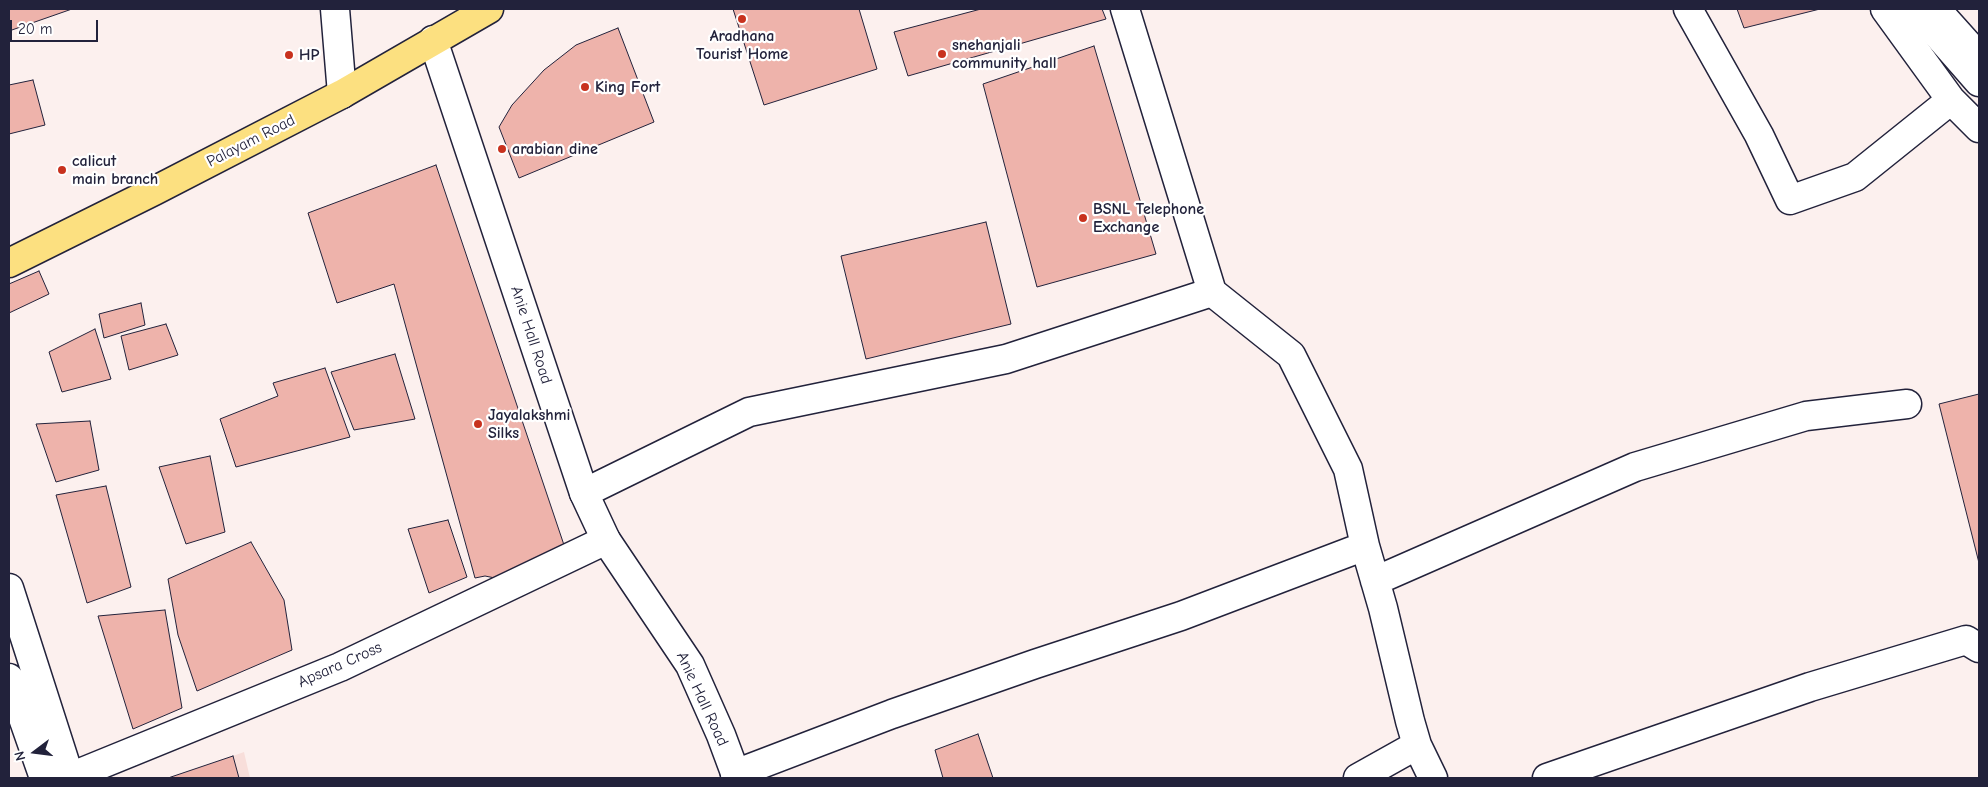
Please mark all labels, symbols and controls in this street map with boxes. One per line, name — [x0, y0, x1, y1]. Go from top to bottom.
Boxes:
scale bar — [12, 10, 100, 42]
marker: Aradhana Tourist Home — [736, 13, 748, 25]
text: 20 m — [18, 20, 52, 38]
place label: Aradhana Tourist Home — [696, 26, 788, 64]
place label: snehanjali community hall — [952, 35, 1057, 73]
place label: HP — [299, 45, 319, 65]
marker: snehanjali community hall — [936, 48, 948, 60]
marker: HP — [283, 49, 295, 61]
place label: King Fort — [595, 77, 660, 97]
marker: King Fort — [579, 81, 591, 93]
street label: Palayam Road — [204, 111, 298, 171]
place label: arabian dine — [512, 139, 598, 159]
marker: arabian dine — [496, 143, 508, 155]
place label: calicut main branch — [72, 151, 158, 189]
marker: calicut main branch — [56, 164, 68, 176]
place label: BSNL Telephone Exchange — [1093, 199, 1204, 237]
marker: BSNL Telephone Exchange — [1077, 212, 1089, 224]
street label: Anie Hall Road — [506, 284, 556, 386]
place label: Jayalakshmi Silks — [488, 405, 570, 443]
marker: Jayalakshmi Silks — [472, 418, 484, 430]
street label: Apsara Cross — [295, 638, 385, 692]
street label: Anie Hall Road — [672, 649, 732, 749]
north arrow — [10, 727, 60, 777]
text: N — [11, 749, 29, 763]

